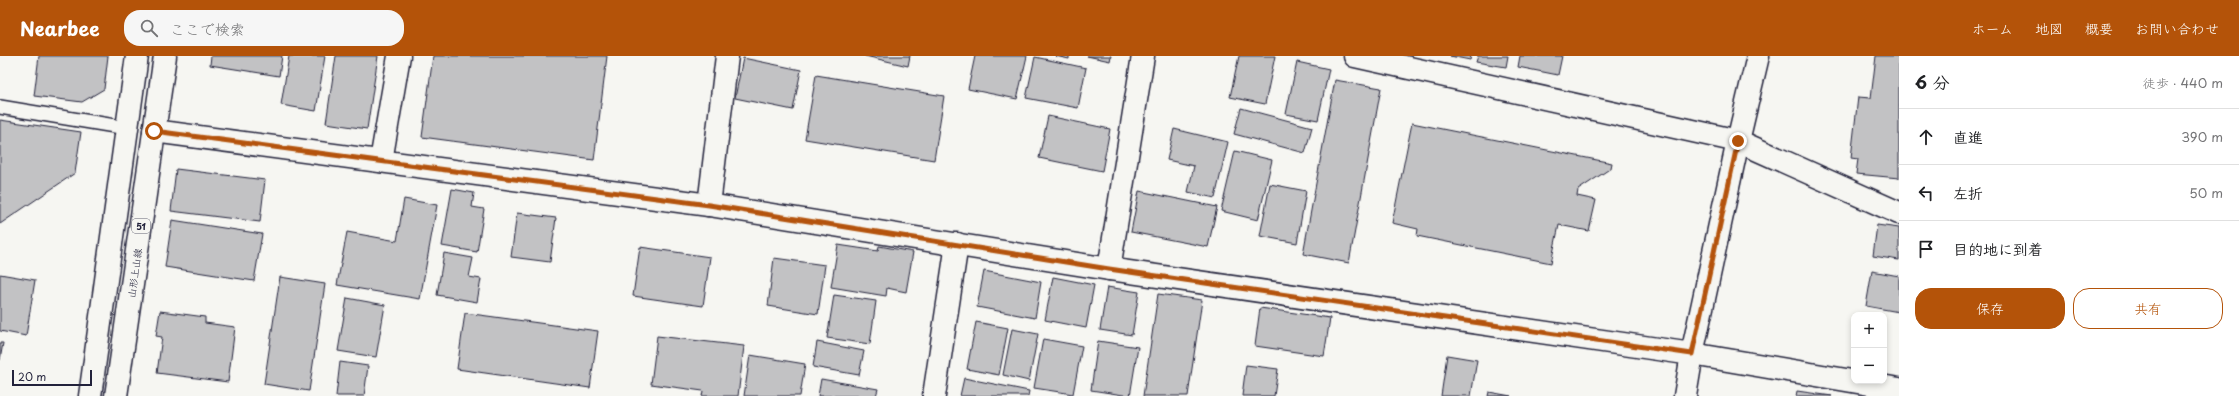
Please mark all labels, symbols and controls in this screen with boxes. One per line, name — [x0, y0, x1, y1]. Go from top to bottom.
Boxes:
search box — [124, 10, 404, 46]
text: Nearbee — [20, 14, 100, 42]
icon: search — [138, 17, 160, 39]
text: ここで検索 — [170, 17, 245, 40]
text: ホーム — [1972, 18, 2013, 39]
text: 地図 — [2035, 18, 2063, 39]
text: 概要 — [2085, 18, 2113, 39]
text: お問い合わせ — [2135, 18, 2219, 39]
text: 6 分 — [1915, 69, 1949, 95]
text: 徒歩 · 440 m — [2143, 73, 2223, 92]
route start — [145, 122, 163, 140]
text: 直進 — [1953, 125, 1983, 148]
icon: ahead — [1915, 126, 1937, 148]
text: 390 m — [2181, 127, 2223, 146]
route end — [1729, 132, 1747, 150]
text: 左折 — [1953, 181, 1983, 204]
icon: left — [1915, 182, 1937, 204]
text: 50 m — [2189, 183, 2223, 202]
road number: 51 — [132, 219, 150, 233]
text: 目的地に到着 — [1953, 237, 2043, 260]
icon: arrive — [1915, 238, 1937, 260]
street label: 山形上山線 — [123, 247, 145, 299]
button: 保存 — [1915, 288, 2065, 329]
button: 共有 — [2073, 288, 2223, 329]
map controls — [1851, 312, 1887, 384]
button: + — [1851, 312, 1887, 348]
button: − — [1851, 348, 1887, 384]
scale bar — [12, 368, 92, 387]
text: 20 m — [18, 368, 46, 385]

